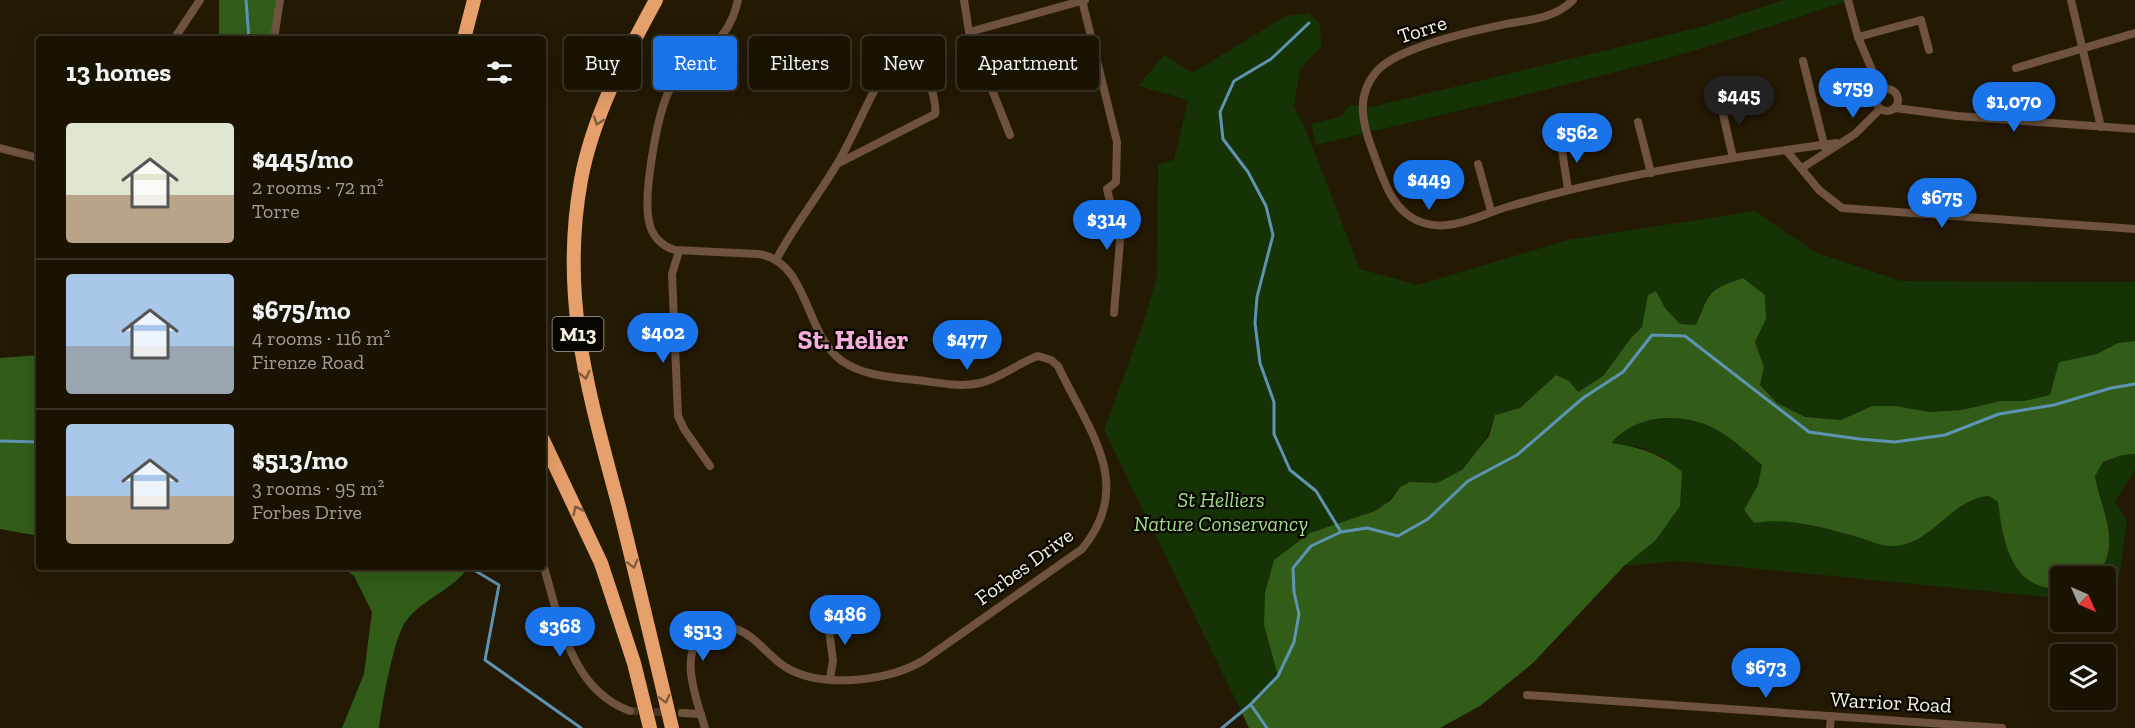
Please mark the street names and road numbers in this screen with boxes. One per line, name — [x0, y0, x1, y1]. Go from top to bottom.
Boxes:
street label: Torre — [1394, 9, 1450, 49]
road number: M13 — [552, 317, 604, 351]
street label: Forbes Drive — [970, 522, 1078, 610]
street label: Warrior Road — [1830, 686, 1953, 718]

